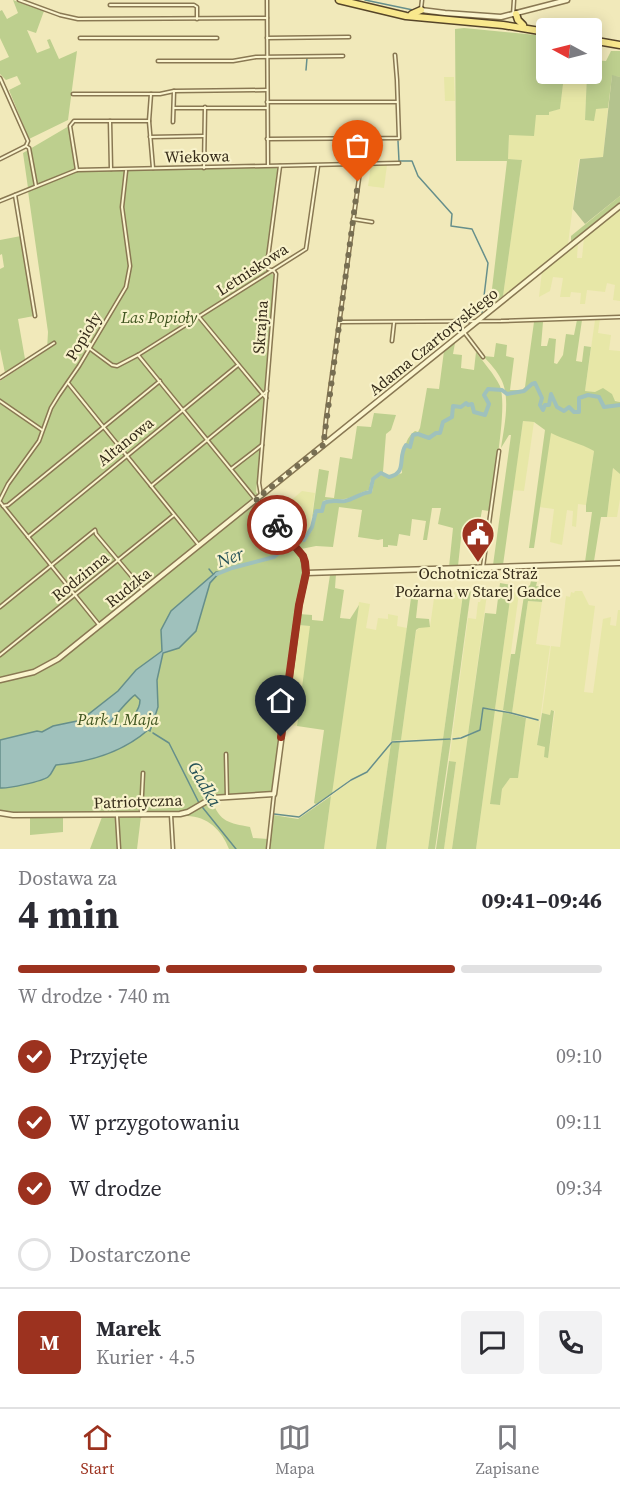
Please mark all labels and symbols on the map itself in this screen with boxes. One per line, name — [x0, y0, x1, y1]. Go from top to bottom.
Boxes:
north arrow — [536, 18, 602, 84]
pin — [332, 120, 383, 182]
street label: Wiekowa — [164, 144, 231, 168]
street label: Letniskowa — [212, 237, 293, 300]
street label: Adama Czartoryskiego — [364, 282, 502, 400]
street label: Skrajna — [247, 299, 273, 355]
park label: Las Popioły — [120, 306, 197, 328]
street label: Popioły — [60, 307, 107, 364]
street label: Altanowa — [92, 411, 159, 471]
courier — [247, 495, 307, 555]
public building icon: Ochotnicza Straż Pożarna w Starej Gadce — [460, 516, 496, 563]
water label: Ner — [212, 540, 248, 574]
street label: Rodzinna — [47, 546, 114, 606]
street label: Rudzka — [101, 561, 156, 612]
place label: Ochotnicza Straż Pożarna w Starej Gadce — [395, 562, 561, 602]
pin — [255, 675, 306, 737]
park label: Park 1 Maja — [76, 708, 159, 730]
water label: Gadka — [182, 757, 228, 812]
street label: Patriotyczna — [93, 788, 184, 814]

